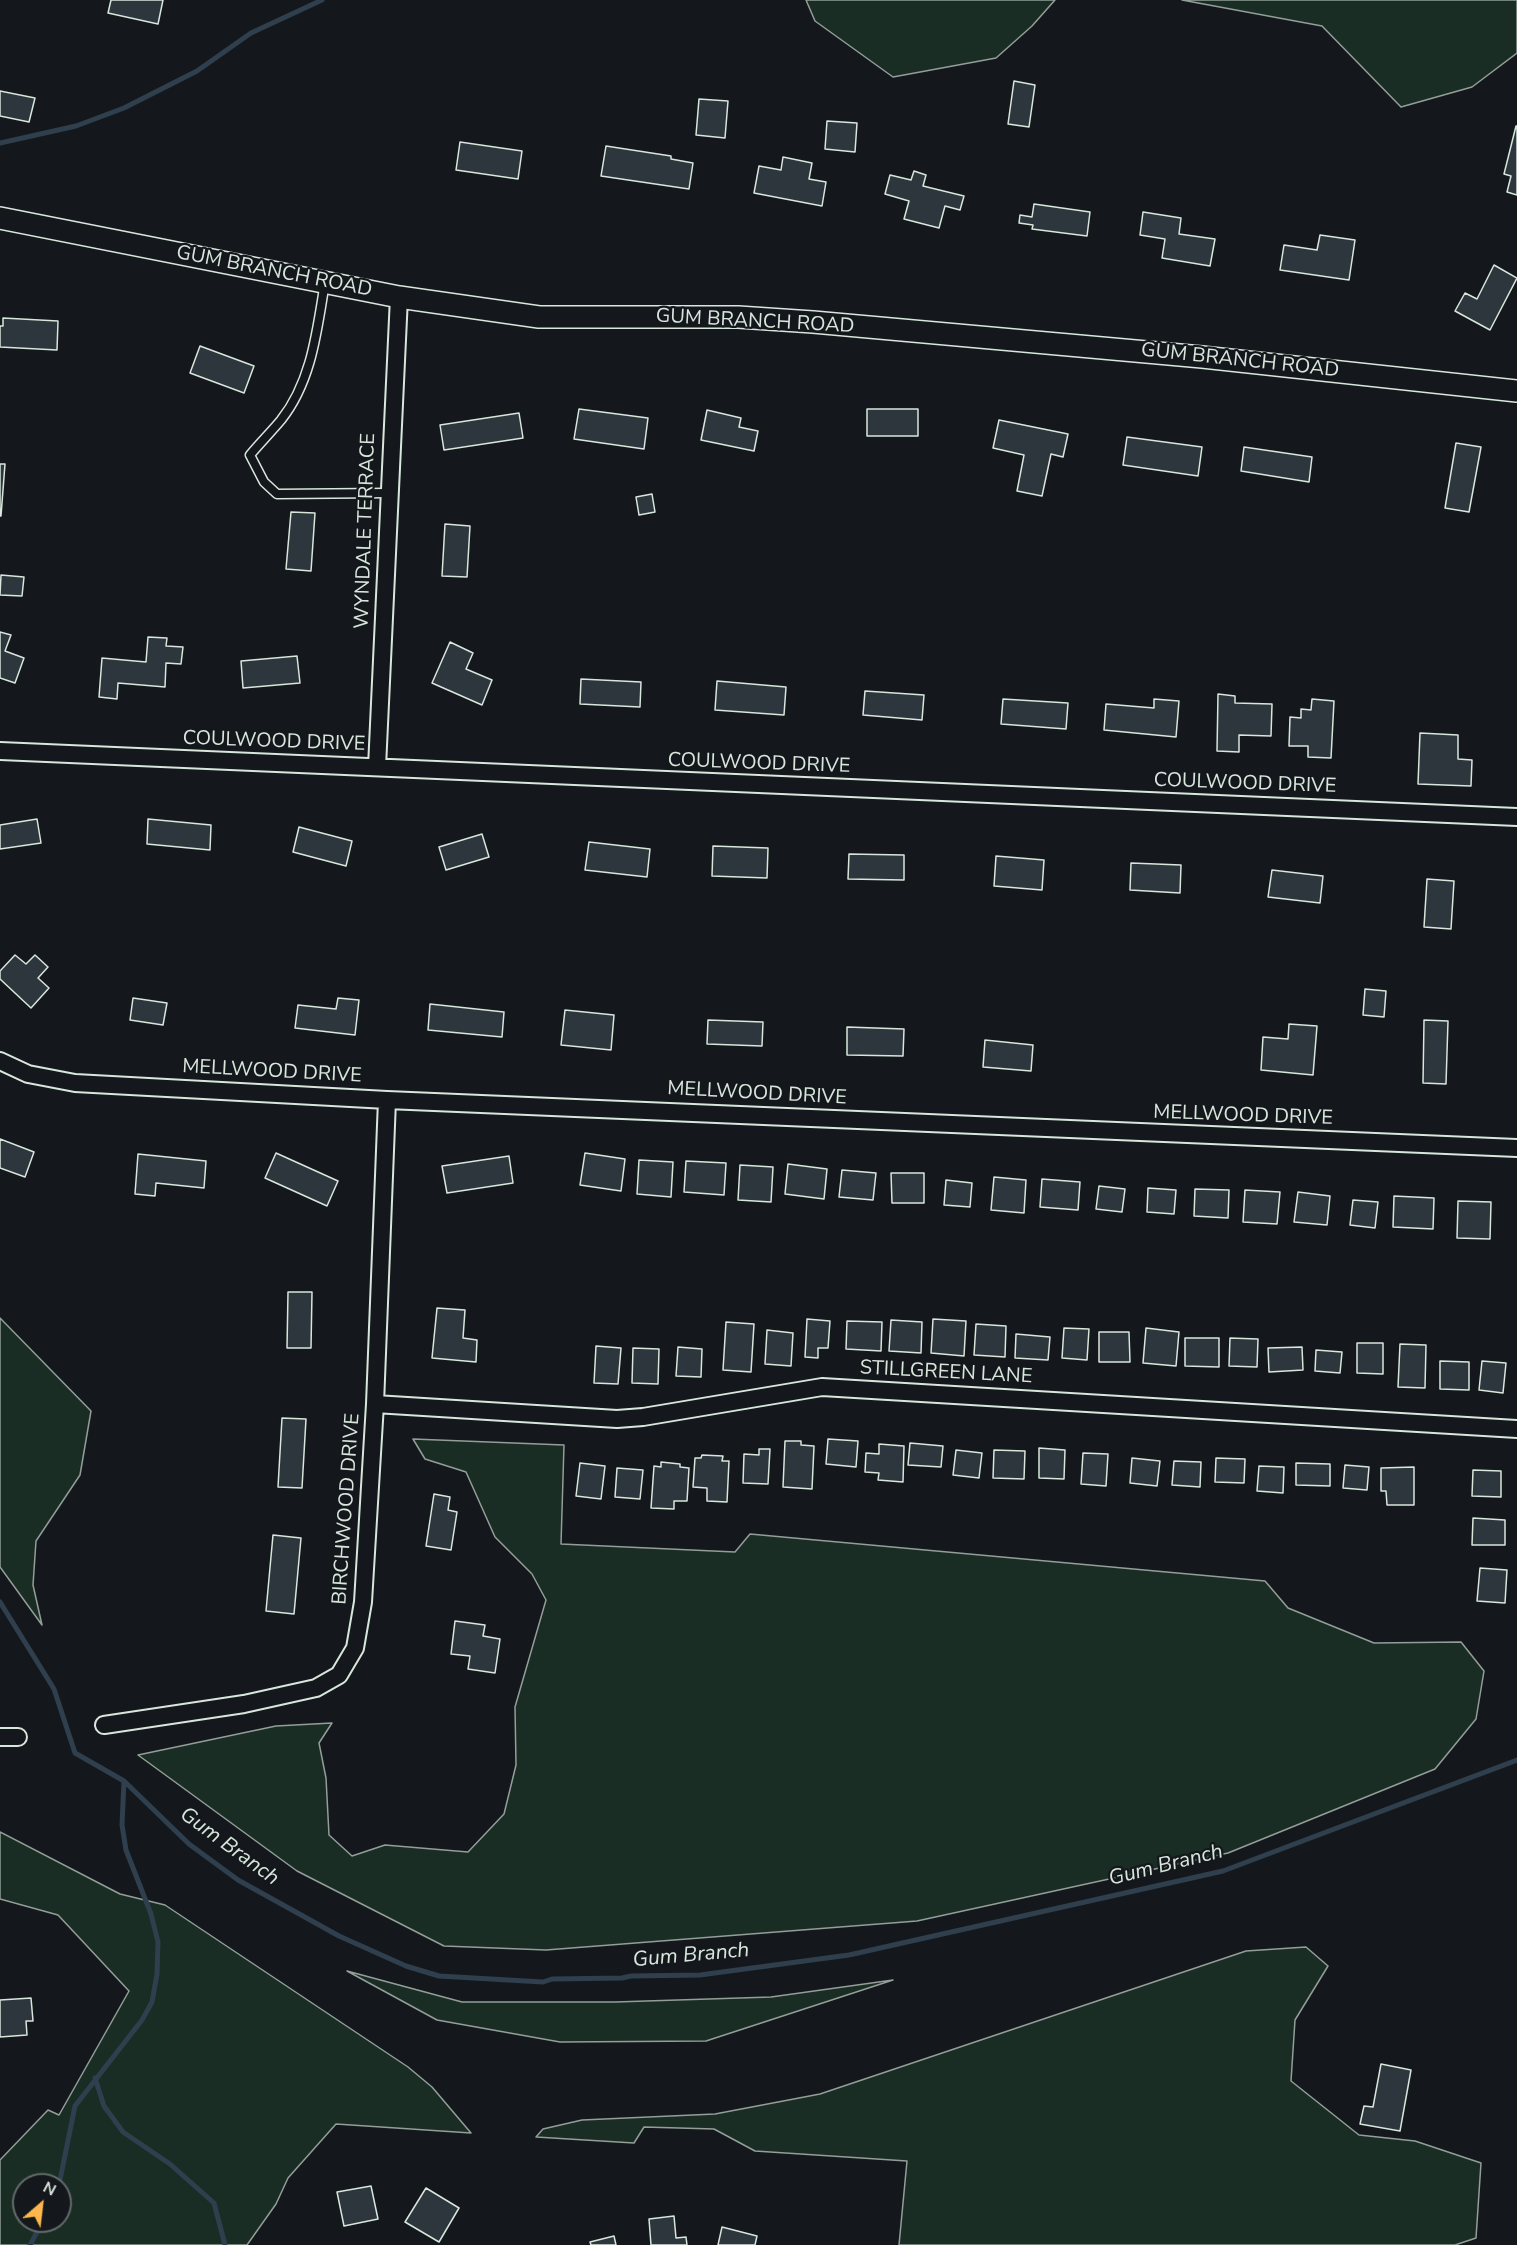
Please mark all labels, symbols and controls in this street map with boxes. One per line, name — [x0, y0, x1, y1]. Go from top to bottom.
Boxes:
street label: GUM BRANCH ROAD — [174, 241, 374, 303]
street label: GUM BRANCH ROAD — [655, 305, 855, 339]
street label: GUM BRANCH ROAD — [1140, 339, 1340, 383]
street label: WYNDALE TERRACE — [351, 433, 381, 629]
street label: COULWOOD DRIVE — [182, 727, 366, 757]
street label: COULWOOD DRIVE — [667, 749, 851, 779]
street label: COULWOOD DRIVE — [1153, 769, 1337, 799]
street label: MELLWOOD DRIVE — [182, 1055, 362, 1089]
street label: MELLWOOD DRIVE — [667, 1077, 847, 1111]
street label: MELLWOOD DRIVE — [1153, 1101, 1333, 1131]
street label: STILLGREEN LANE — [859, 1356, 1033, 1390]
street label: BIRCHWOOD DRIVE — [328, 1413, 366, 1605]
water label: Gum Branch — [174, 1803, 284, 1891]
water label: Gum Branch — [1106, 1840, 1226, 1892]
water label: Gum Branch — [632, 1938, 750, 1974]
north arrow — [12, 2173, 72, 2233]
text: N — [39, 2176, 60, 2201]

